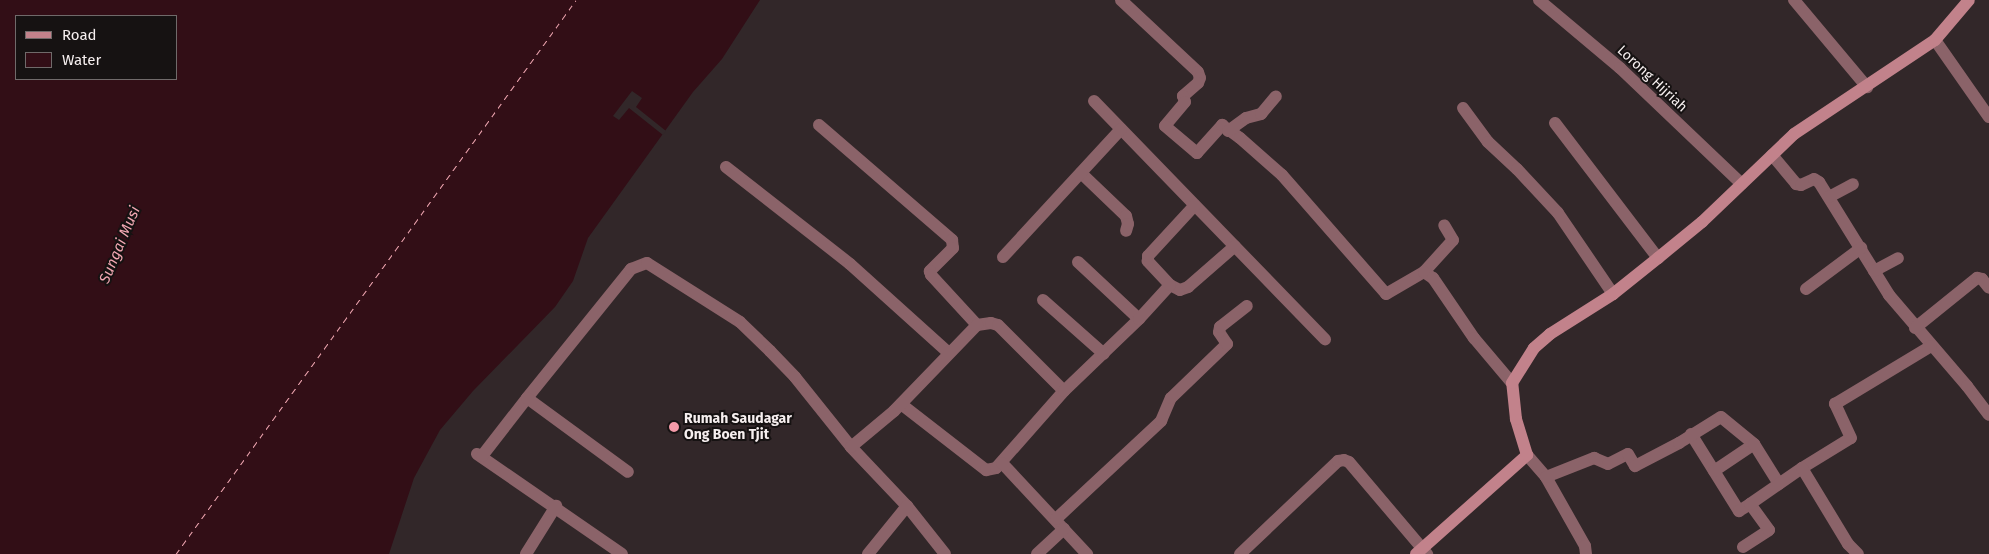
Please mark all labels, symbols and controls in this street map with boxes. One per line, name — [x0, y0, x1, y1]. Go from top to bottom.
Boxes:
legend — [15, 15, 178, 80]
text: Road — [62, 26, 97, 44]
street label: Lorong Hijriah — [1613, 42, 1691, 116]
text: Water — [62, 51, 101, 69]
water label: Sungai Musi — [96, 204, 144, 286]
place label: Rumah Saudagar Ong Boen Tjit — [684, 411, 792, 444]
marker: Rumah Saudagar Ong Boen Tjit — [668, 421, 680, 433]

